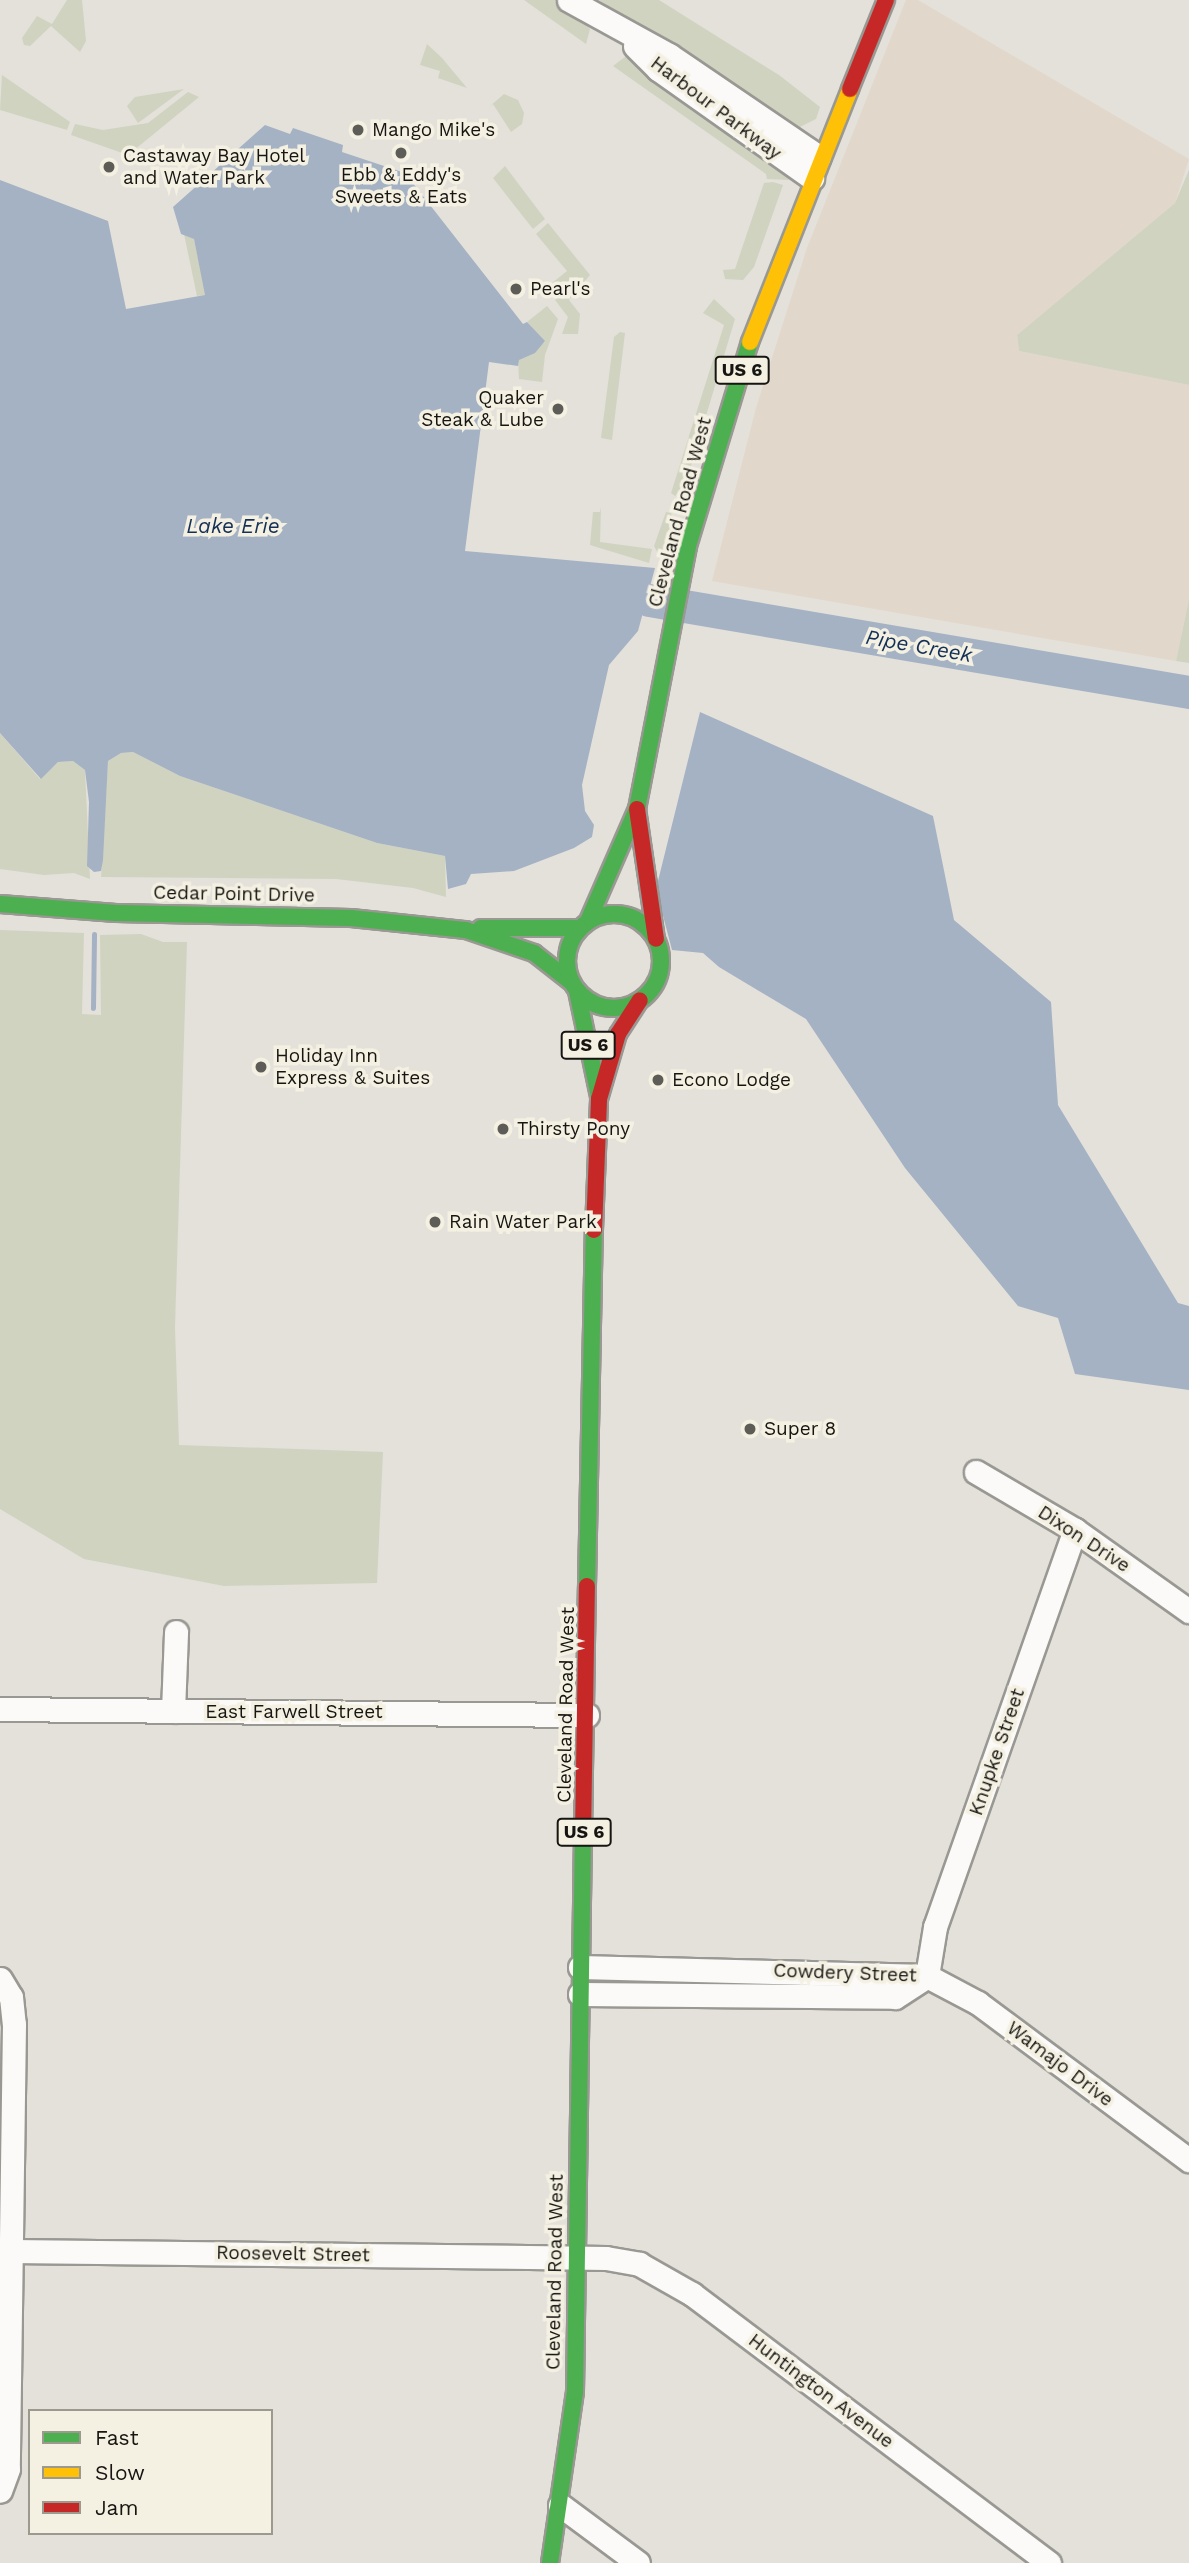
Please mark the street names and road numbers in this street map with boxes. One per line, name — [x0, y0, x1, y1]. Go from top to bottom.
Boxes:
street label: Harbour Parkway — [646, 51, 786, 165]
road number: US 6 — [714, 356, 770, 384]
street label: Cleveland Road West — [644, 414, 716, 610]
street label: Cedar Point Drive — [153, 881, 315, 907]
road number: US 6 — [560, 1030, 616, 1060]
street label: Dixon Drive — [1034, 1501, 1134, 1577]
street label: Cleveland Road West — [553, 1607, 579, 1803]
street label: Knupke Street — [965, 1685, 1029, 1819]
street label: East Farwell Street — [205, 1701, 383, 1723]
road number: US 6 — [556, 1818, 612, 1846]
street label: Cowdery Street — [773, 1959, 917, 1987]
street label: Wamajo Drive — [1002, 2017, 1118, 2111]
street label: Cleveland Road West — [542, 2174, 568, 2370]
street label: Roosevelt Street — [216, 2241, 370, 2267]
street label: Huntington Avenue — [744, 2329, 898, 2453]

